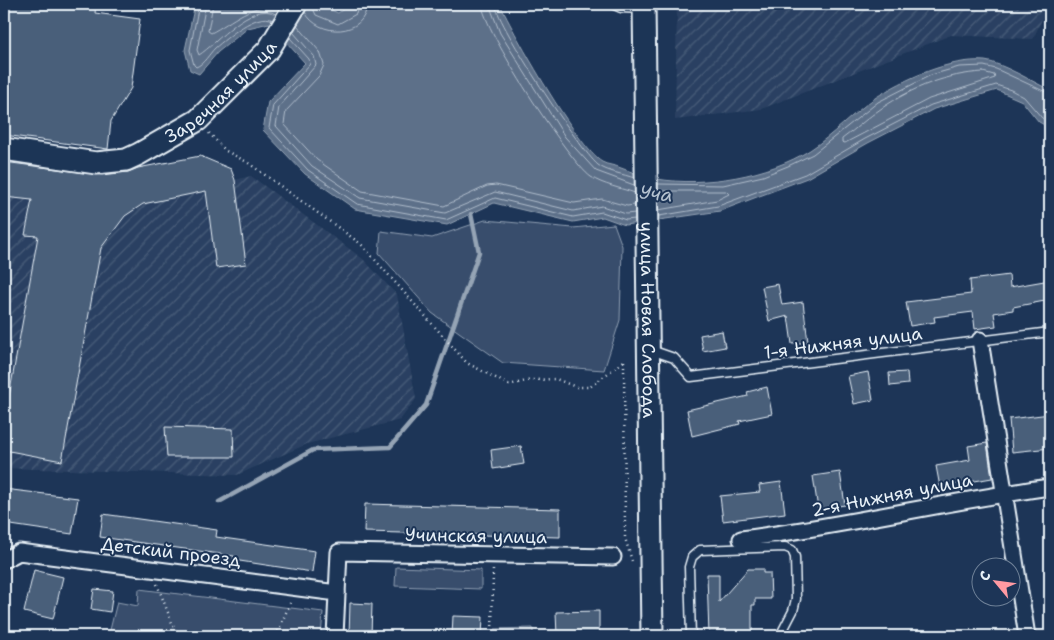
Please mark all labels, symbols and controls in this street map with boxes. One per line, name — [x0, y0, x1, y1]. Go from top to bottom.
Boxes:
street label: Заречная улица — [160, 37, 283, 149]
water label: Уча — [638, 179, 674, 208]
street label: улица Новая Слобода — [635, 222, 661, 418]
street label: 1-я Нижняя улица — [762, 321, 924, 365]
street label: 2-я Нижняя улица — [809, 468, 975, 522]
street label: Учинская улица — [405, 523, 547, 549]
street label: Детский проезд — [100, 532, 243, 573]
north arrow — [972, 558, 1022, 608]
text: С — [975, 568, 995, 584]

